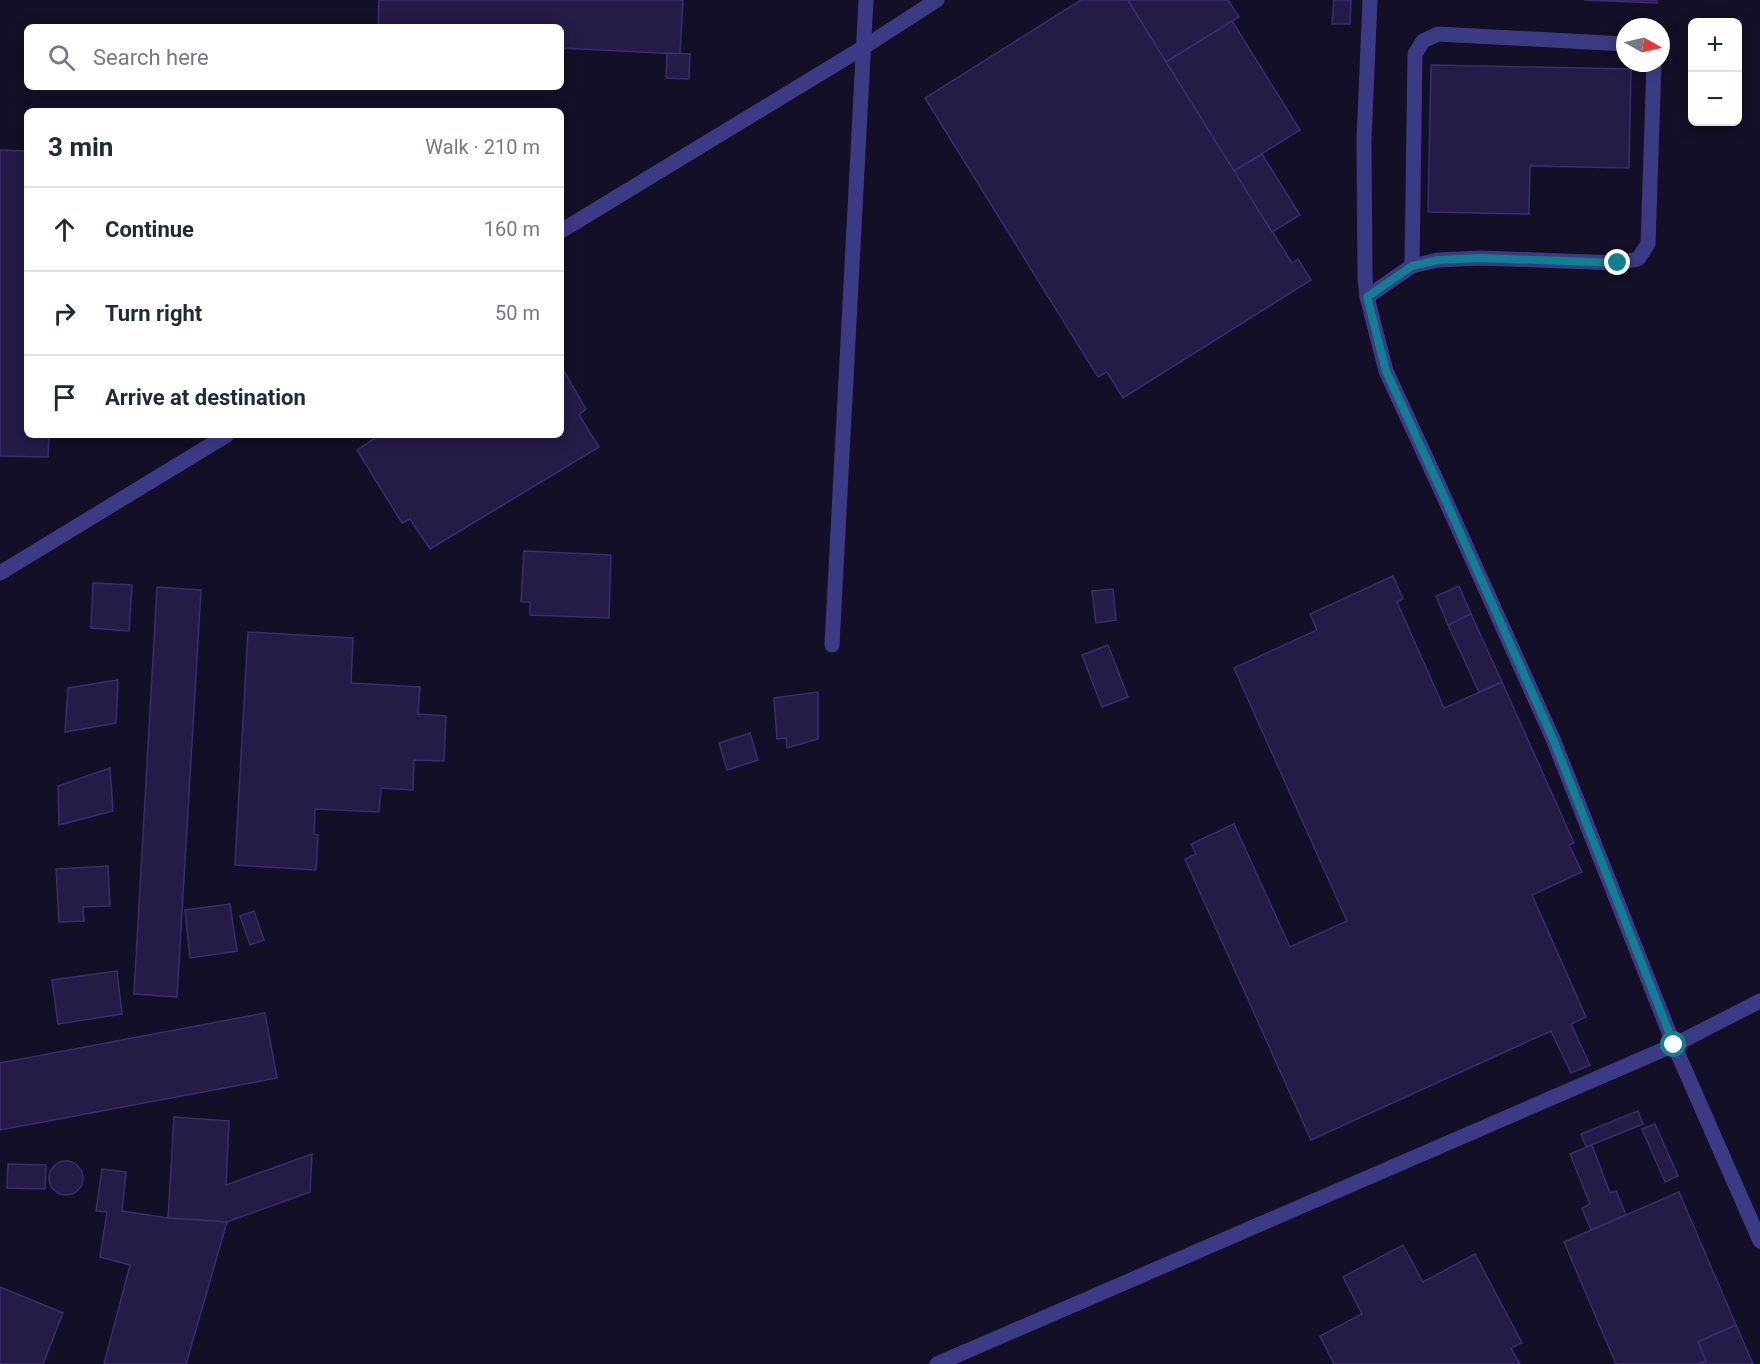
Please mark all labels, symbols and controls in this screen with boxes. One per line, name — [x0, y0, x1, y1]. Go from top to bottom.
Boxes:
north arrow — [1616, 18, 1670, 72]
map controls — [1688, 18, 1742, 126]
button: + — [1688, 18, 1742, 72]
search box — [24, 24, 564, 90]
icon: search — [45, 41, 78, 74]
text: Search here — [93, 45, 209, 70]
button: − — [1688, 72, 1742, 126]
text: 3 min — [48, 132, 113, 162]
text: Walk · 210 m — [425, 135, 540, 159]
icon: ahead — [48, 213, 81, 246]
text: Continue — [105, 217, 194, 242]
text: 160 m — [484, 217, 540, 241]
route end — [1604, 249, 1630, 275]
icon: right — [48, 297, 81, 330]
text: Turn right — [105, 301, 202, 326]
text: 50 m — [495, 301, 540, 325]
icon: arrive — [48, 381, 81, 414]
text: Arrive at destination — [105, 385, 306, 410]
route start — [1660, 1031, 1686, 1057]

